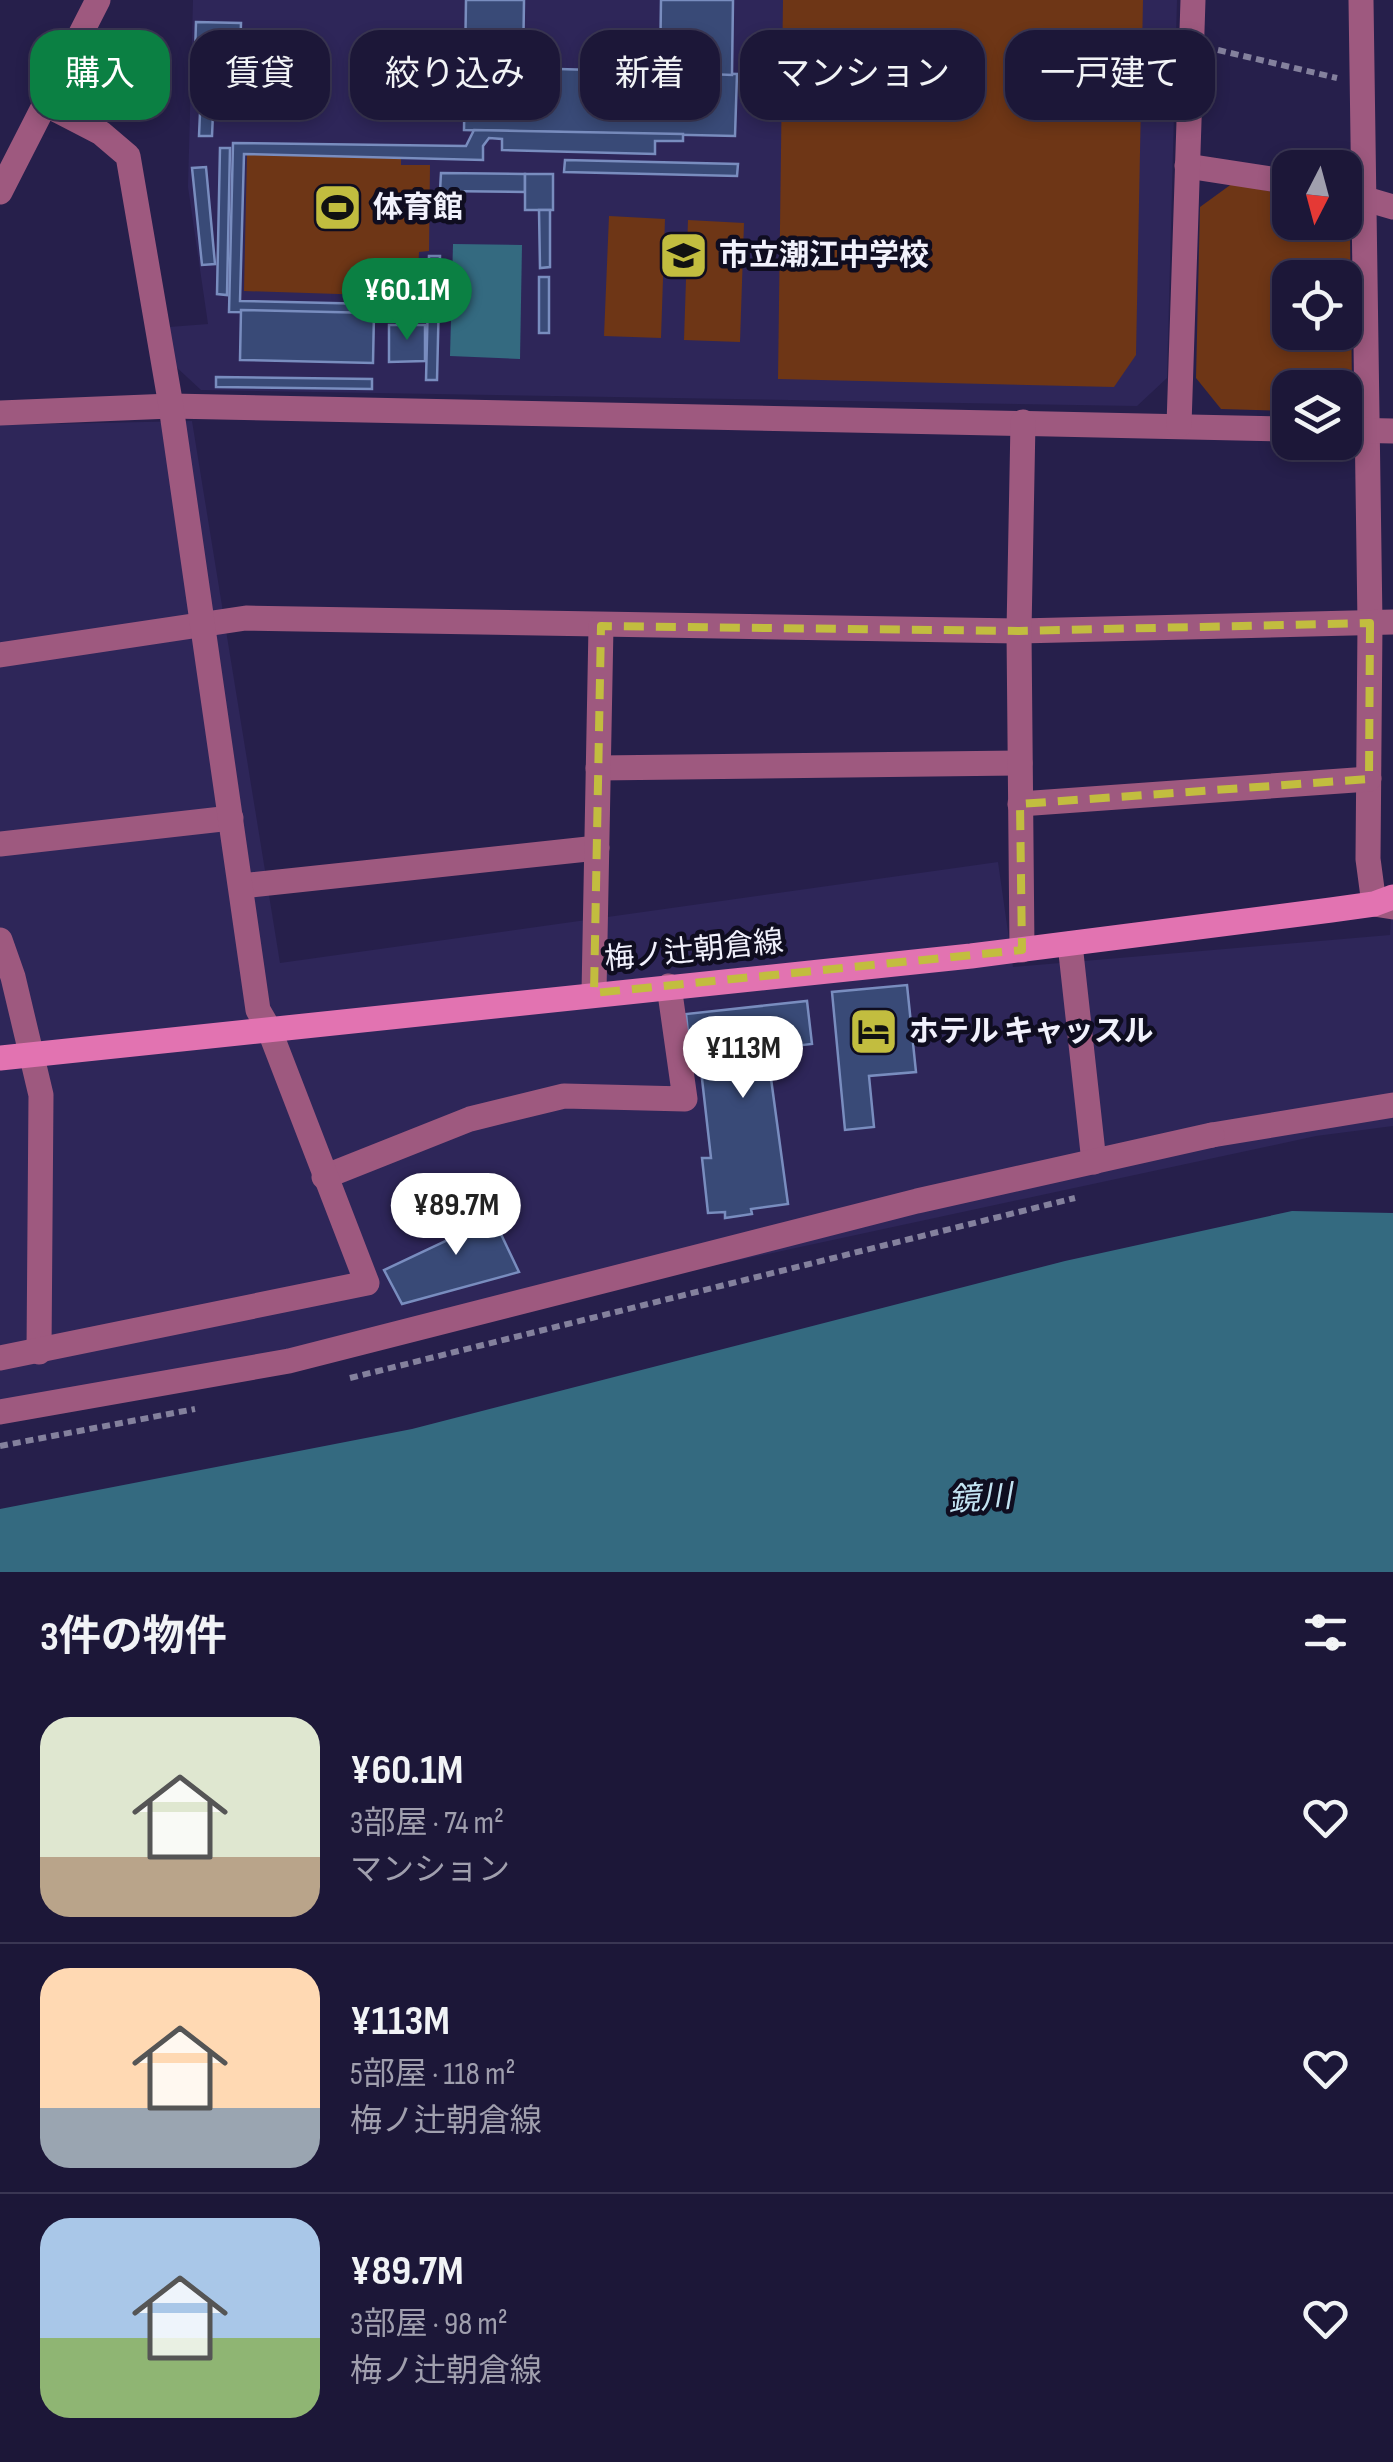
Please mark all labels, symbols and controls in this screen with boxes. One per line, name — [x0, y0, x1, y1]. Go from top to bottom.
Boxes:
chip: 購入 — [30, 30, 170, 120]
chip: 賃貸 — [190, 30, 330, 120]
chip: 絞り込み — [350, 30, 560, 120]
chip: 新着 — [580, 30, 720, 120]
chip: マンション — [740, 30, 985, 120]
chip: 一戸建て — [1005, 30, 1215, 120]
north arrow — [1272, 150, 1362, 240]
map controls — [1272, 150, 1362, 460]
sports icon: 体育館 — [312, 182, 364, 234]
place label: 体育館 — [373, 190, 463, 226]
school or university icon: 市立潮江中学校 — [658, 230, 710, 282]
place label: 市立潮江中学校 — [719, 238, 929, 274]
pin: ¥60.1M — [326, 258, 488, 343]
button: locate — [1272, 260, 1362, 350]
text: ¥60.1M — [364, 271, 450, 310]
button: layers — [1272, 370, 1362, 460]
street label: 梅ノ辻朝倉線 — [603, 924, 785, 978]
hotel icon: ホテル キャッスル — [848, 1006, 900, 1058]
place label: ホテル キャッスル — [909, 1014, 1154, 1050]
pin: ¥113M — [673, 1016, 813, 1101]
text: ¥113M — [705, 1029, 781, 1068]
pin: ¥89.7M — [375, 1173, 537, 1258]
text: ¥89.7M — [413, 1186, 499, 1225]
water label: 鏡川 — [947, 1477, 1016, 1521]
icon: filters — [1298, 1605, 1353, 1660]
text: 3件の物件 — [40, 1612, 227, 1663]
text: ¥60.1M — [350, 1745, 463, 1796]
icon: home — [120, 1757, 240, 1877]
icon: heart — [1298, 1790, 1353, 1845]
text: 3部屋 · 74 m² — [350, 1804, 504, 1843]
text: マンション — [350, 1851, 510, 1890]
text: ¥113M — [350, 1996, 450, 2047]
icon: home — [120, 2008, 240, 2128]
icon: heart — [1298, 2041, 1353, 2096]
text: 5部屋 · 118 m² — [350, 2055, 515, 2094]
text: 梅ノ辻朝倉線 — [350, 2102, 542, 2141]
text: ¥89.7M — [350, 2246, 463, 2297]
icon: home — [120, 2258, 240, 2378]
icon: heart — [1298, 2291, 1353, 2346]
text: 3部屋 · 98 m² — [350, 2305, 508, 2344]
text: 梅ノ辻朝倉線 — [350, 2352, 542, 2391]

